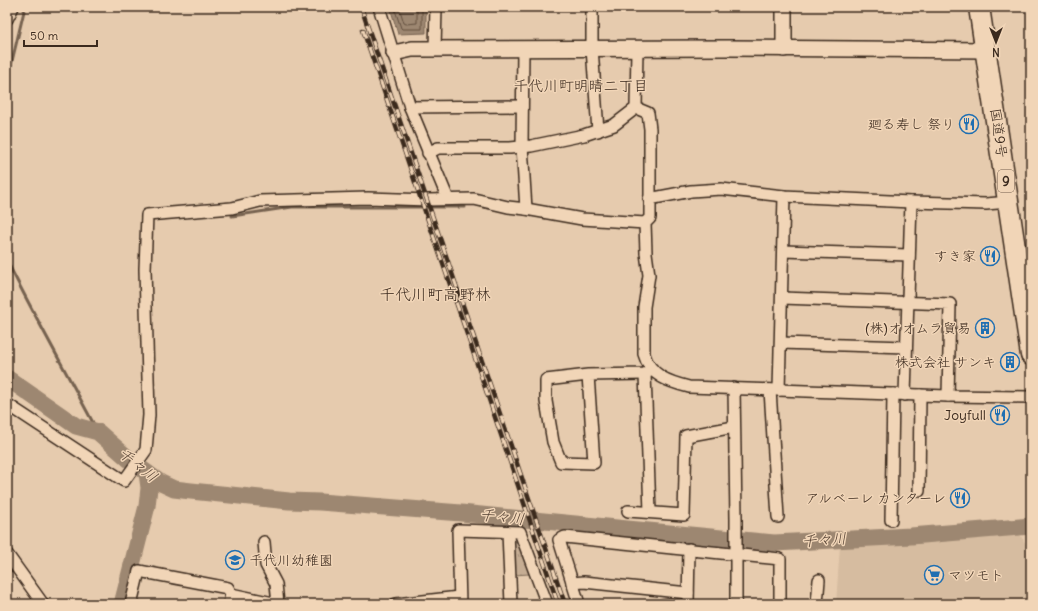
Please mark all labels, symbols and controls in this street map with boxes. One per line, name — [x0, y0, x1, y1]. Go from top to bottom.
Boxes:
scale bar — [24, 22, 97, 48]
north arrow — [976, 22, 1016, 62]
text: 50 m — [30, 28, 59, 43]
text: N — [992, 45, 1000, 59]
district label: 千代川町明晴二丁目 — [513, 76, 649, 95]
street label: 国道9号 — [987, 107, 1011, 159]
restaurant icon: 廻る寿し 祭り — [958, 113, 980, 135]
place label: 廻る寿し 祭り — [868, 115, 955, 133]
road number: 9 — [998, 170, 1014, 192]
restaurant icon: すき家 — [979, 245, 1001, 267]
place label: すき家 — [934, 247, 976, 265]
district label: 千代川町高野林 — [379, 284, 491, 304]
building icon: (株)オオムラ貿易 — [974, 317, 996, 339]
place label: (株)オオムラ貿易 — [865, 319, 971, 337]
building icon: 株式会社 サンキ — [999, 351, 1021, 373]
place label: 株式会社 サンキ — [895, 353, 996, 371]
restaurant icon: Joyfull — [989, 404, 1011, 426]
place label: Joyfull — [944, 406, 986, 424]
water label: 千々川 — [115, 443, 162, 486]
restaurant icon: アルベーレ カンターレ — [949, 487, 971, 509]
place label: アルベーレ カンターレ — [805, 489, 946, 507]
water label: 千々川 — [479, 505, 525, 528]
water label: 千々川 — [801, 528, 847, 551]
school or university icon: 千代川幼稚園 — [224, 549, 246, 571]
place label: 千代川幼稚園 — [249, 551, 333, 569]
supermarket icon: マツモト — [923, 564, 945, 586]
place label: マツモト — [948, 566, 1004, 584]

